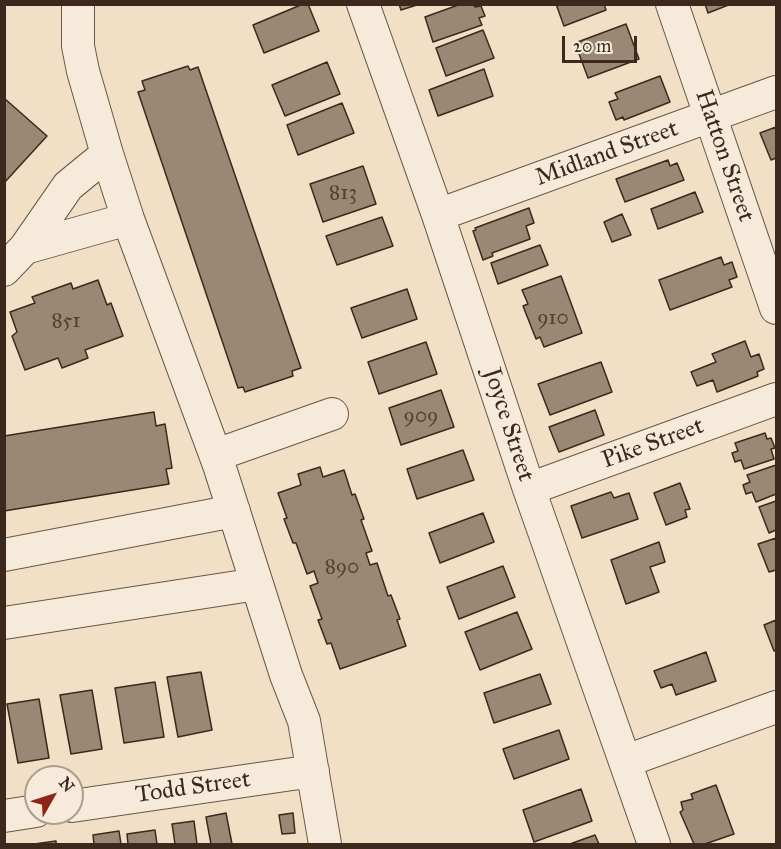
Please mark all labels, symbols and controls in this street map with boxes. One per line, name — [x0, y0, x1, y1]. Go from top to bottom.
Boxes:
scale bar — [565, 24, 640, 62]
text: 20 m — [573, 35, 611, 57]
street label: Hatton Street — [688, 86, 760, 226]
street label: Midland Street — [532, 115, 682, 193]
house number: 813 — [329, 181, 357, 207]
house number: 910 — [537, 306, 569, 332]
house number: 851 — [51, 309, 81, 335]
street label: Joyce Street — [476, 365, 540, 485]
house number: 909 — [404, 404, 438, 430]
street label: Pike Street — [598, 412, 708, 476]
house number: 890 — [325, 555, 359, 581]
north arrow — [24, 765, 84, 825]
street label: Todd Street — [134, 766, 252, 810]
text: N — [55, 773, 78, 796]

